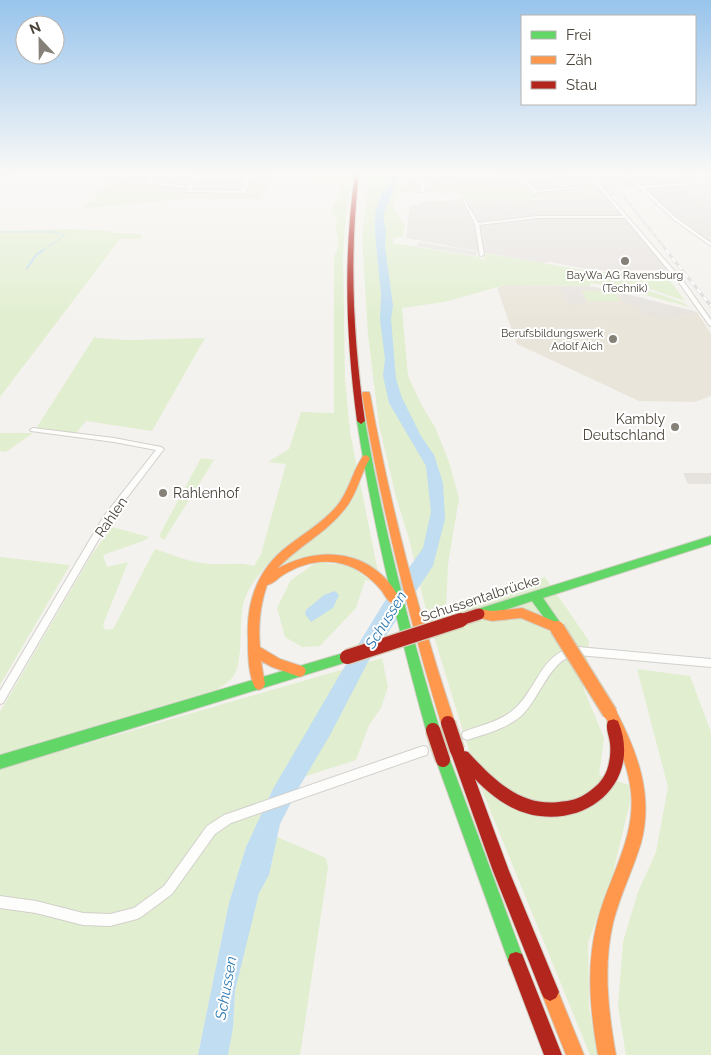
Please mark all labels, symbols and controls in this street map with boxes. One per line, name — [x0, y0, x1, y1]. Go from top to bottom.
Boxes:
north arrow — [15, 15, 65, 65]
legend — [521, 15, 696, 105]
text: N — [27, 19, 43, 37]
text: Frei — [566, 26, 591, 44]
text: Zäh — [566, 51, 592, 69]
text: Stau — [566, 76, 597, 94]
marker: BayWa AG Ravensburg (Technik) — [619, 255, 631, 267]
place label: BayWa AG Ravensburg (Technik) — [567, 269, 683, 295]
place label: Berufsbildungswerk Adolf Aich — [501, 327, 603, 353]
marker: Berufsbildungswerk Adolf Aich — [607, 333, 619, 345]
place label: Kambly Deutschland — [583, 411, 665, 443]
marker: Kambly Deutschland — [669, 421, 681, 433]
place label: Rahlenhof — [173, 485, 240, 501]
marker: Rahlenhof — [157, 487, 169, 499]
street label: Rahlen — [92, 494, 130, 540]
street label: Schussentalbrücke — [419, 571, 541, 625]
water label: Schussen — [361, 588, 411, 653]
water label: Schussen — [211, 955, 240, 1022]

